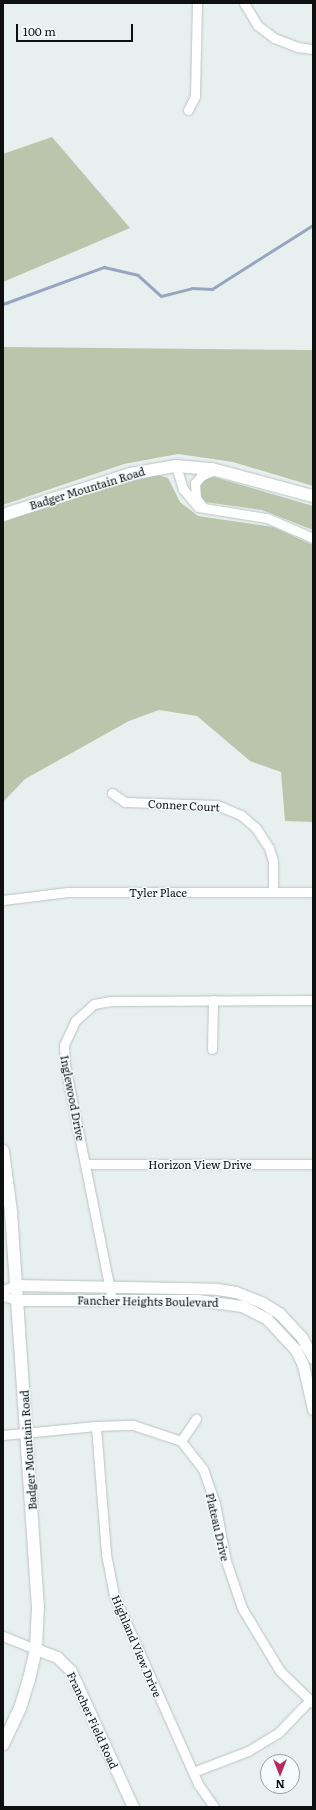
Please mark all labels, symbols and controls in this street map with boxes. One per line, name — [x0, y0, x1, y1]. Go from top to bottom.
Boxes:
scale bar — [18, 16, 135, 42]
text: 100 m — [23, 22, 56, 40]
street label: Badger Mountain Road — [28, 464, 146, 512]
street label: Conner Court — [148, 797, 220, 813]
street label: Tyler Place — [129, 885, 187, 899]
street label: Inglewood Drive — [58, 1054, 88, 1142]
street label: Horizon View Drive — [148, 1157, 252, 1171]
street label: Fancher Heights Boulevard — [77, 1293, 219, 1309]
street label: Badger Mountain Road — [17, 1390, 39, 1510]
street label: Plateau Drive — [204, 1492, 232, 1562]
street label: Highland View Drive — [110, 1593, 164, 1699]
street label: Francher Field Road — [65, 1669, 121, 1771]
north arrow — [260, 1754, 300, 1794]
text: N — [275, 1777, 285, 1793]

